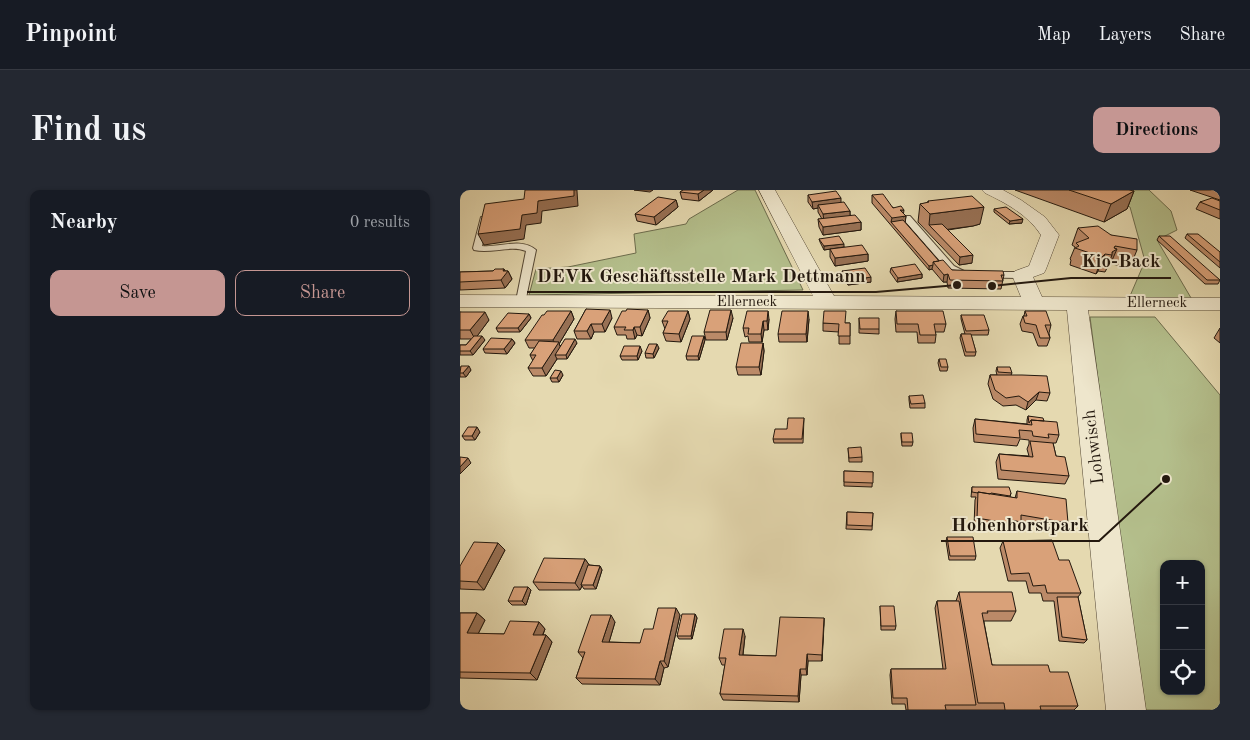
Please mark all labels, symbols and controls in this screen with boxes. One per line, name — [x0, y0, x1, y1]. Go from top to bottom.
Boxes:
text: Pinpoint — [25, 23, 117, 47]
text: Map — [1037, 26, 1071, 44]
text: Layers — [1099, 26, 1151, 44]
text: Share — [1179, 26, 1225, 44]
button: Directions — [1093, 107, 1220, 153]
text: Find us — [30, 113, 146, 148]
text: Nearby — [50, 212, 118, 233]
text: 0 results — [350, 215, 410, 231]
callout: Kio-Back — [1071, 244, 1171, 278]
text: Kio-Back — [1081, 253, 1161, 272]
callout: DEVK Geschäftsstelle Mark Dettmann — [527, 258, 876, 292]
text: DEVK Geschäftsstelle Mark Dettmann — [537, 268, 865, 287]
button: Save — [50, 270, 225, 316]
button: Share — [235, 270, 410, 316]
street label: Ellerneck — [717, 295, 778, 310]
street label: Ellerneck — [1127, 296, 1188, 311]
street label: Lohwisch — [1080, 408, 1108, 485]
callout: Hohenhorstpark — [941, 507, 1099, 541]
text: Hohenhorstpark — [951, 517, 1089, 536]
map controls — [1160, 560, 1205, 695]
button: + — [1160, 560, 1205, 605]
button: − — [1160, 605, 1205, 650]
button: locate — [1160, 650, 1205, 695]

